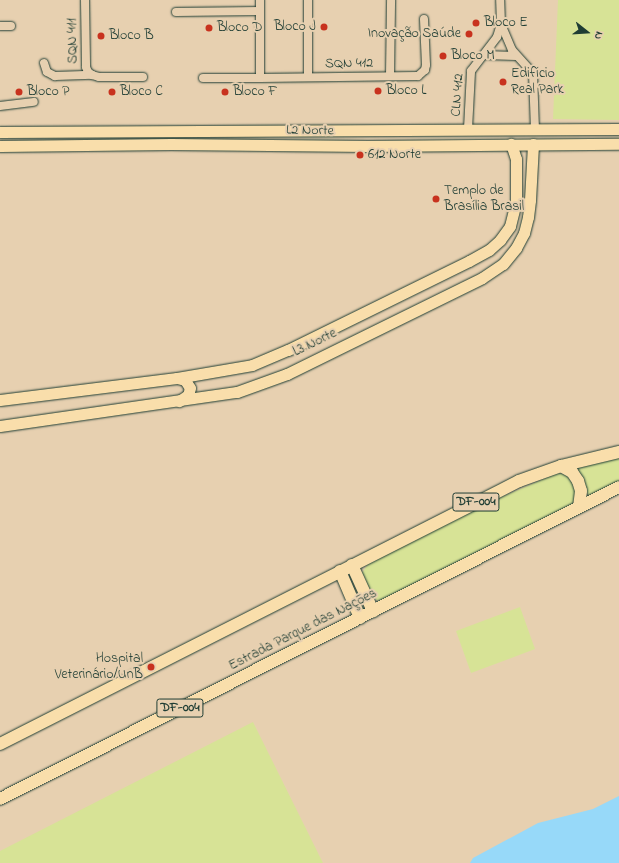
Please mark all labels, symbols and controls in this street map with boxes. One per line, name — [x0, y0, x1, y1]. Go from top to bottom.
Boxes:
north arrow — [567, 12, 607, 52]
place label: Bloco E — [484, 15, 528, 31]
street label: SQN 411 — [64, 18, 82, 64]
marker: Bloco E — [471, 18, 481, 28]
place label: Bloco J — [274, 19, 316, 35]
place label: Bloco D — [217, 20, 262, 36]
marker: Bloco J — [319, 22, 329, 32]
marker: Bloco D — [204, 23, 214, 33]
place label: Inovação Saúde — [368, 26, 461, 42]
place label: Bloco B — [109, 28, 154, 44]
marker: Inovação Saúde — [464, 29, 474, 39]
text: N — [590, 30, 607, 41]
marker: Bloco B — [96, 31, 106, 41]
place label: Bloco M — [451, 48, 495, 64]
marker: Bloco M — [438, 51, 448, 61]
street label: SQN 412 — [325, 55, 373, 73]
place label: Edifício Real Park — [511, 66, 564, 98]
street label: CLN 412 — [448, 73, 468, 117]
marker: Edifício Real Park — [498, 77, 508, 87]
place label: Bloco L — [386, 83, 426, 99]
place label: Bloco P — [27, 84, 69, 100]
place label: Bloco C — [120, 84, 163, 100]
place label: Bloco F — [233, 84, 277, 100]
marker: Bloco L — [373, 86, 383, 96]
marker: Bloco P — [14, 87, 24, 97]
marker: Bloco C — [107, 87, 117, 97]
marker: Bloco F — [220, 87, 230, 97]
street label: L2 Norte — [286, 122, 334, 140]
place label: 612 Norte — [368, 147, 421, 163]
marker: 612 Norte — [355, 150, 365, 160]
place label: Templo de Brasília Brasil — [444, 183, 524, 216]
marker: Templo de Brasília Brasil — [431, 194, 441, 204]
street label: L3 Norte — [290, 325, 340, 361]
road number: DF-004 — [452, 491, 500, 513]
street label: Estrada Parque das Nações — [226, 585, 380, 675]
place label: Hospital Veterinário/UnB — [55, 651, 143, 684]
marker: Hospital Veterinário/UnB — [146, 662, 156, 672]
road number: DF-004 — [156, 697, 204, 719]

